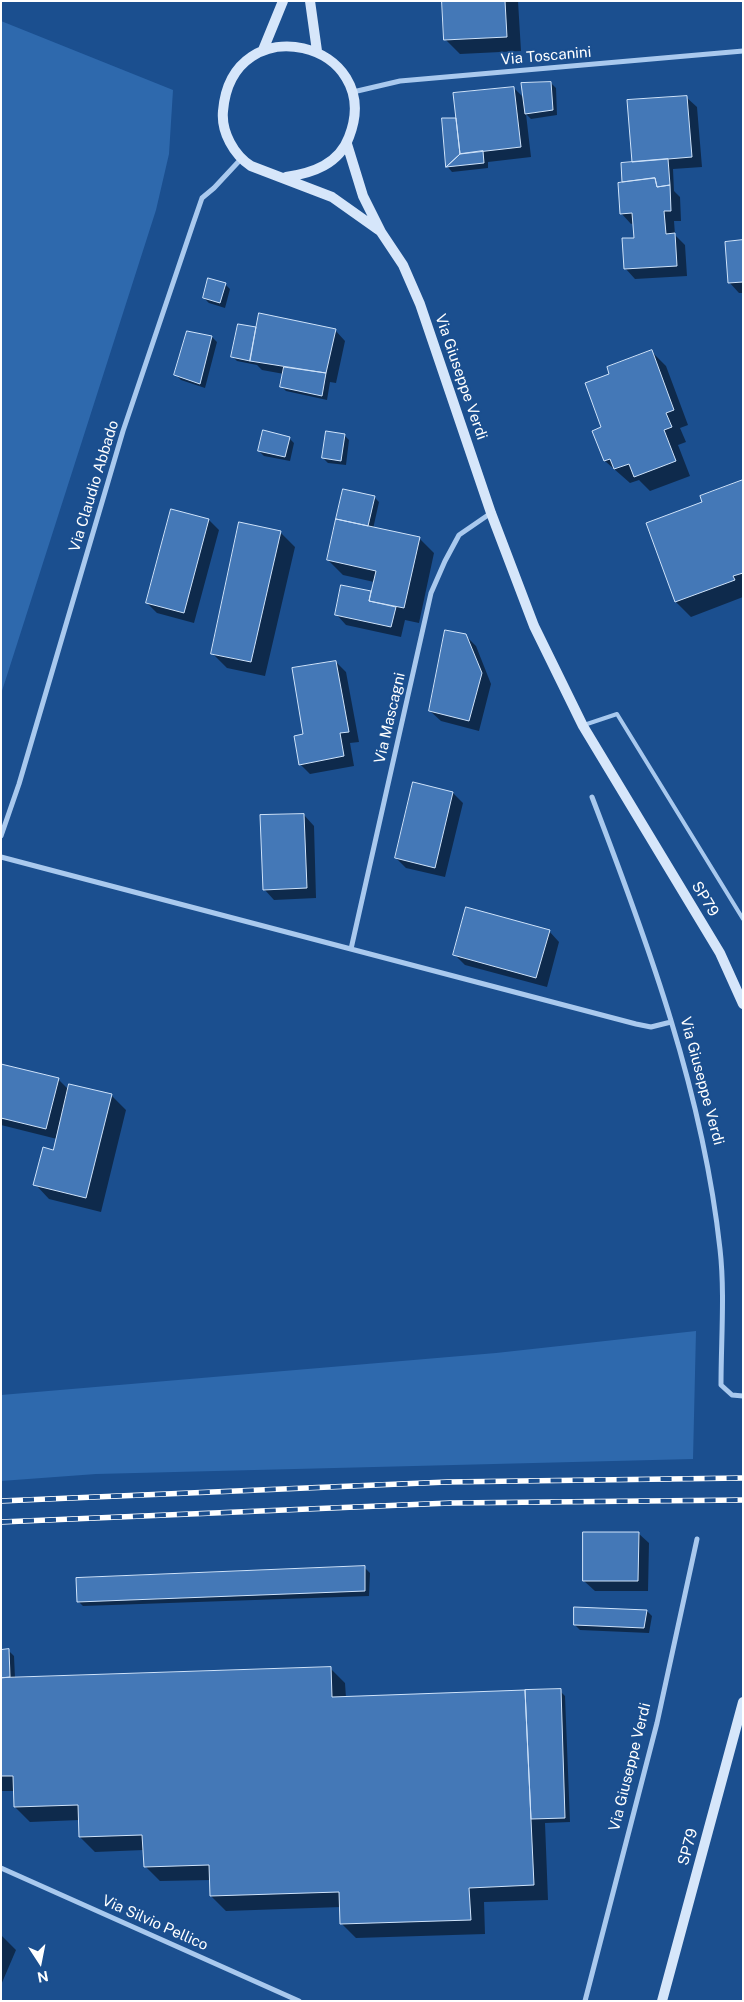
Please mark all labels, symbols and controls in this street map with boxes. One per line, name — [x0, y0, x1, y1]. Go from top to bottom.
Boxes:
street label: Via Toscanini — [500, 43, 592, 69]
street label: Via Giuseppe Verdi — [431, 312, 491, 442]
street label: Via Claudio Abbado — [65, 418, 123, 554]
street label: Via Mascagni — [371, 671, 409, 765]
street label: SP79 — [688, 878, 722, 920]
street label: Via Giuseppe Verdi — [676, 1015, 728, 1147]
street label: Via Giuseppe Verdi — [605, 1701, 655, 1833]
street label: SP79 — [674, 1826, 702, 1868]
street label: Via Silvio Pellico — [99, 1892, 211, 1954]
north arrow — [15, 1937, 65, 1987]
text: N — [36, 1968, 50, 1986]

